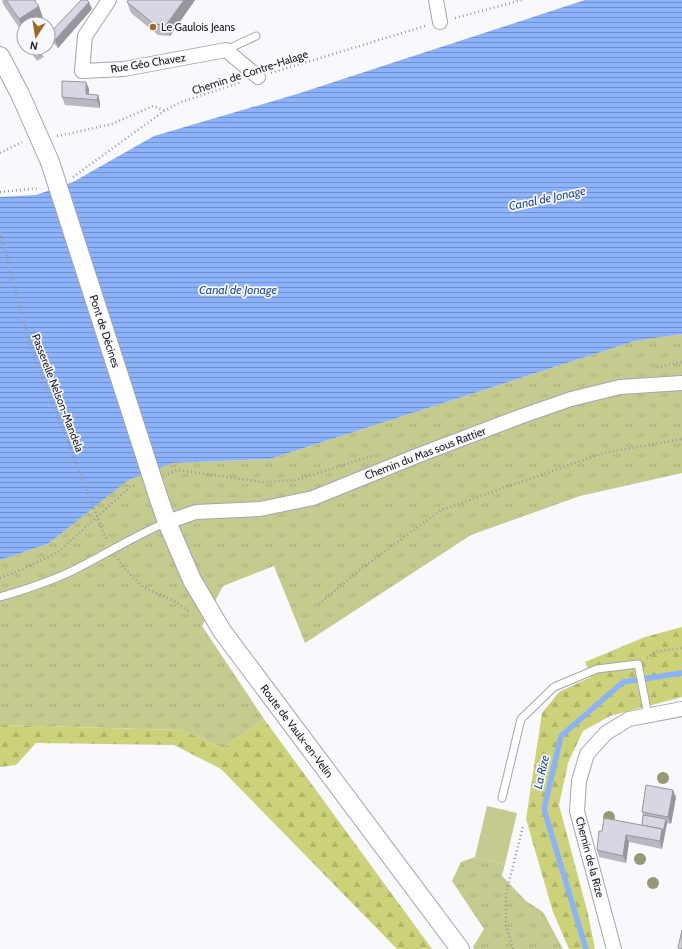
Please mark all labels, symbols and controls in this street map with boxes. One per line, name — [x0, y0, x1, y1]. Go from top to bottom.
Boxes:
north arrow — [16, 16, 56, 56]
place label: Le Gaulois Jeans — [161, 20, 236, 34]
marker: Le Gaulois Jeans — [148, 22, 158, 32]
text: N — [29, 38, 39, 53]
street label: Chemin de Contre-Halage — [190, 47, 310, 97]
street label: Rue Géo Chavez — [109, 50, 187, 76]
water label: Canal de Jonage — [507, 182, 587, 213]
water label: Canal de Jonage — [199, 282, 278, 297]
street label: Pont de Décines — [87, 293, 124, 370]
street label: Passerelle Nelson-Mandela — [29, 332, 87, 455]
street label: Chemin du Mas sous Rattier — [363, 423, 488, 483]
street label: Route de Vaulx-en-Velin — [257, 682, 337, 780]
water label: La Rize — [530, 753, 552, 790]
street label: Chemin de la Rize — [572, 815, 608, 899]

